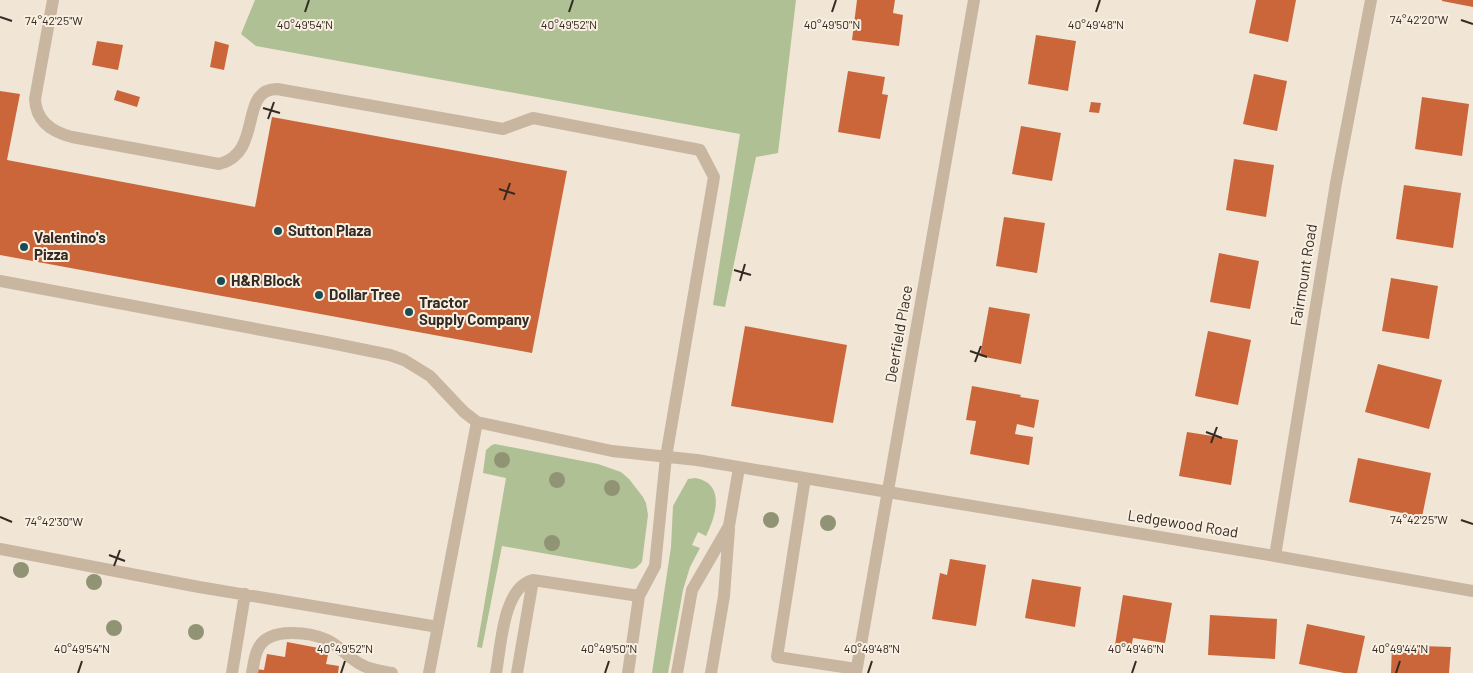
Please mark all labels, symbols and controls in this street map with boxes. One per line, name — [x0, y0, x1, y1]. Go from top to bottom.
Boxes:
text: 74°42'20"W — [1390, 12, 1449, 26]
text: 74°42'25"W — [25, 13, 83, 27]
text: 40°49'54"N — [277, 17, 333, 31]
text: 40°49'52"N — [541, 17, 597, 31]
text: 40°49'50"N — [804, 17, 860, 31]
text: 40°49'48"N — [1068, 17, 1124, 31]
place label: Sutton Plaza — [288, 221, 371, 239]
street label: Fairmount Road — [1286, 222, 1320, 327]
marker: Sutton Plaza — [272, 225, 284, 237]
place label: Valentino's Pizza — [34, 228, 106, 263]
marker: Valentino's Pizza — [18, 241, 30, 253]
place label: H&R Block — [231, 271, 301, 289]
marker: H&R Block — [215, 275, 227, 287]
street label: Deerfield Place — [881, 284, 915, 384]
place label: Dollar Tree — [329, 285, 400, 303]
marker: Dollar Tree — [313, 289, 325, 301]
place label: Tractor Supply Company — [419, 293, 530, 328]
marker: Tractor Supply Company — [403, 306, 415, 318]
street label: Ledgewood Road — [1127, 505, 1240, 541]
text: 74°42'25"W — [1390, 512, 1448, 526]
text: 74°42'30"W — [25, 514, 84, 528]
text: 40°49'54"N — [54, 641, 110, 655]
text: 40°49'52"N — [317, 641, 373, 655]
text: 40°49'50"N — [581, 641, 637, 655]
text: 40°49'48"N — [844, 641, 900, 655]
text: 40°49'46"N — [1108, 641, 1164, 655]
text: 40°49'44"N — [1372, 641, 1428, 655]

